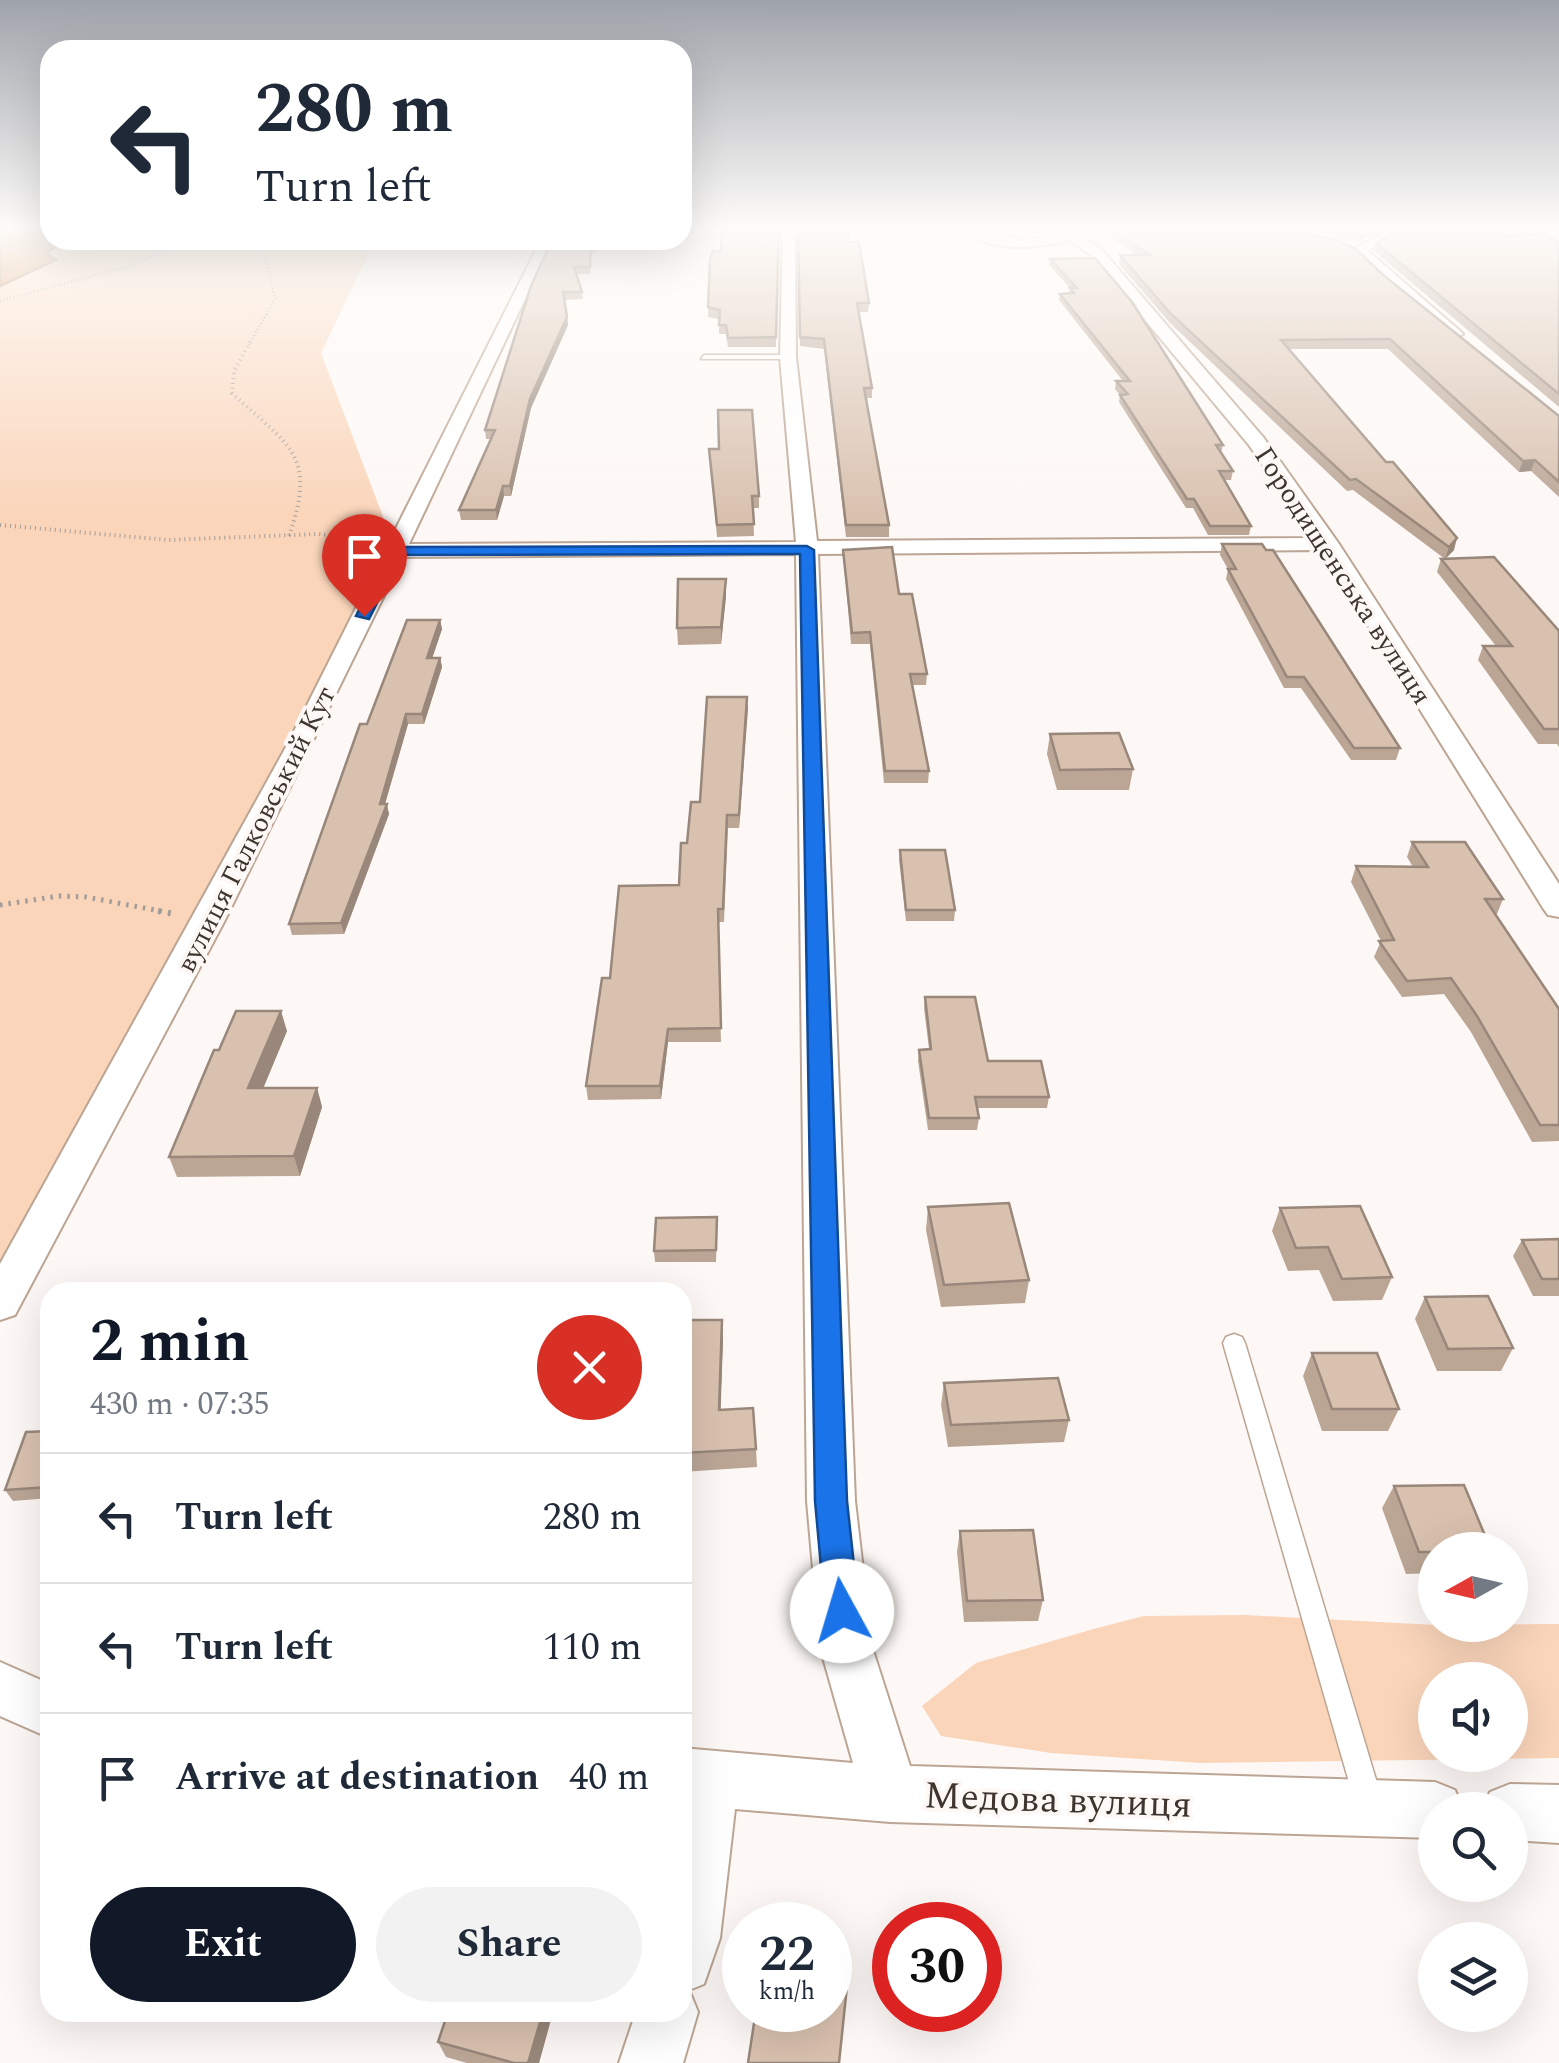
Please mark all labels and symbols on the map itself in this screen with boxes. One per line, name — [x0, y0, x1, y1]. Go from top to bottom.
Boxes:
street label: Городищенська вулиця — [1243, 438, 1443, 714]
pin — [322, 514, 407, 617]
street label: вулиця Галковський Кут — [165, 679, 347, 980]
north arrow — [1418, 1532, 1528, 1642]
position arrow — [790, 1559, 894, 1663]
street label: Медова вулиця — [923, 1767, 1193, 1835]
speed limit sign: 30 — [872, 1902, 1002, 2032]

